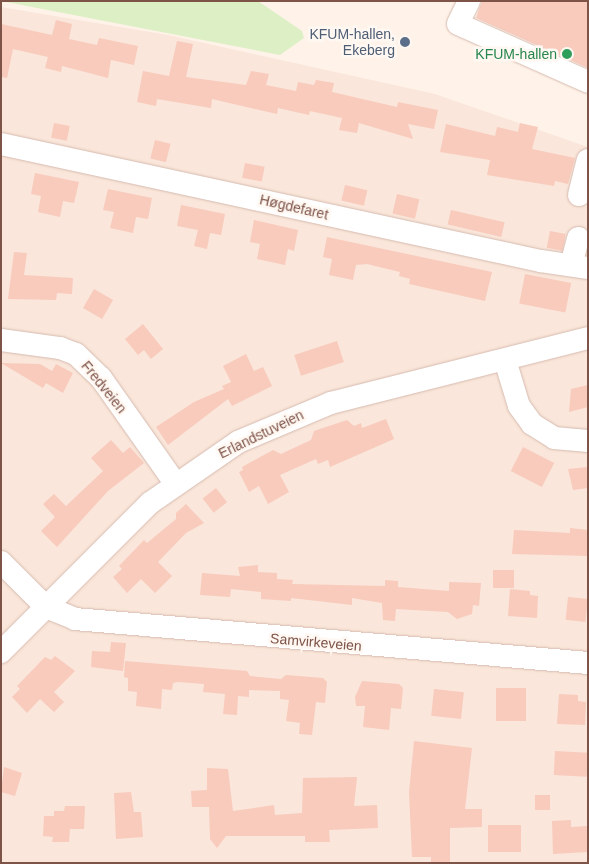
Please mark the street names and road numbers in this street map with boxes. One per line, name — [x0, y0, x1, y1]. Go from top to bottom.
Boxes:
street label: Høgdefaret — [258, 191, 330, 223]
street label: Fredveien — [78, 358, 130, 416]
street label: Erlandstuveien — [216, 406, 306, 462]
street label: Samvirkeveien — [270, 630, 362, 654]

